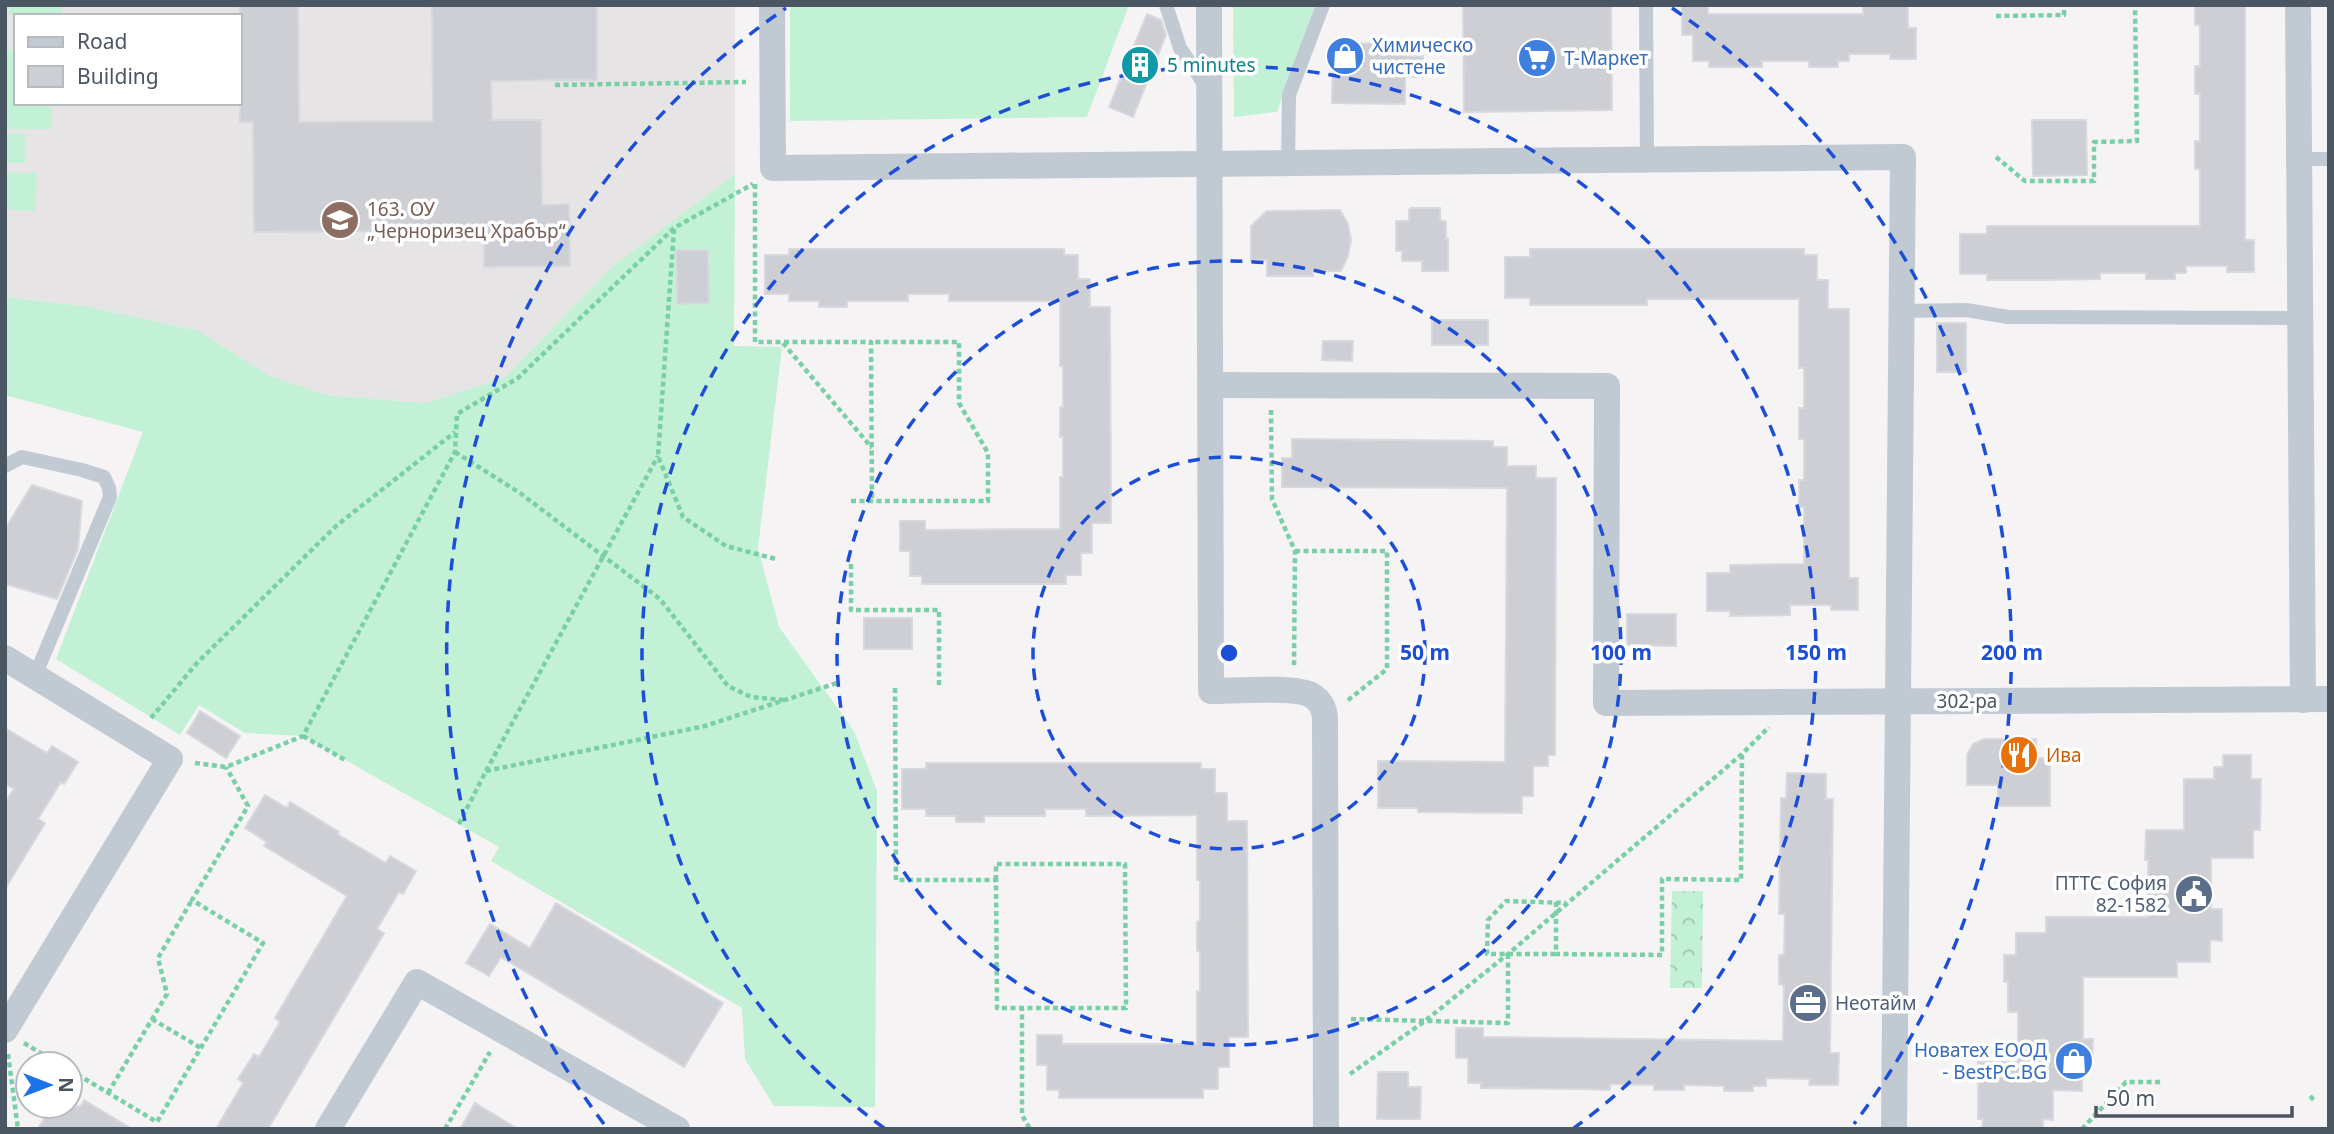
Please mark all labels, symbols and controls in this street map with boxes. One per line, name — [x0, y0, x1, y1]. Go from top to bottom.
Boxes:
legend — [14, 14, 242, 105]
text: Road — [77, 27, 127, 55]
place label: Химическо чистене — [1372, 32, 1473, 80]
shop icon: Химическо чистене — [1324, 35, 1366, 77]
supermarket icon: Т-Маркет — [1516, 37, 1558, 79]
building icon: 5 minutes — [1119, 44, 1161, 86]
place label: Т-Маркет — [1564, 45, 1648, 71]
place label: 5 minutes — [1167, 52, 1256, 78]
text: Building — [77, 62, 159, 90]
place label: 163. ОУ „Черноризец Храбър“ — [367, 196, 566, 244]
school or university icon: 163. ОУ „Черноризец Храбър“ — [319, 199, 361, 241]
text: 50 m — [1400, 638, 1450, 666]
text: 100 m — [1590, 638, 1652, 666]
text: 150 m — [1785, 638, 1847, 666]
text: 200 m — [1981, 638, 2043, 666]
centre of rings — [1217, 641, 1241, 665]
street label: 302-ра — [1937, 688, 1997, 714]
restaurant icon: Ива — [1998, 734, 2040, 776]
place label: Ива — [2046, 742, 2082, 768]
place label: ПТТС София 82-1582 — [2055, 870, 2167, 918]
public building icon: ПТТС София 82-1582 — [2173, 873, 2215, 915]
office icon: Неотайм — [1787, 982, 1829, 1024]
place label: Неотайм — [1835, 990, 1916, 1016]
place label: Новатех ЕООД - BestPC.BG — [1914, 1037, 2047, 1085]
shop icon: Новатех ЕООД - BestPC.BG — [2053, 1040, 2095, 1082]
north arrow — [14, 1050, 84, 1120]
scale bar — [2096, 1074, 2292, 1118]
text: N — [53, 1077, 79, 1093]
text: 50 m — [2106, 1084, 2155, 1112]

